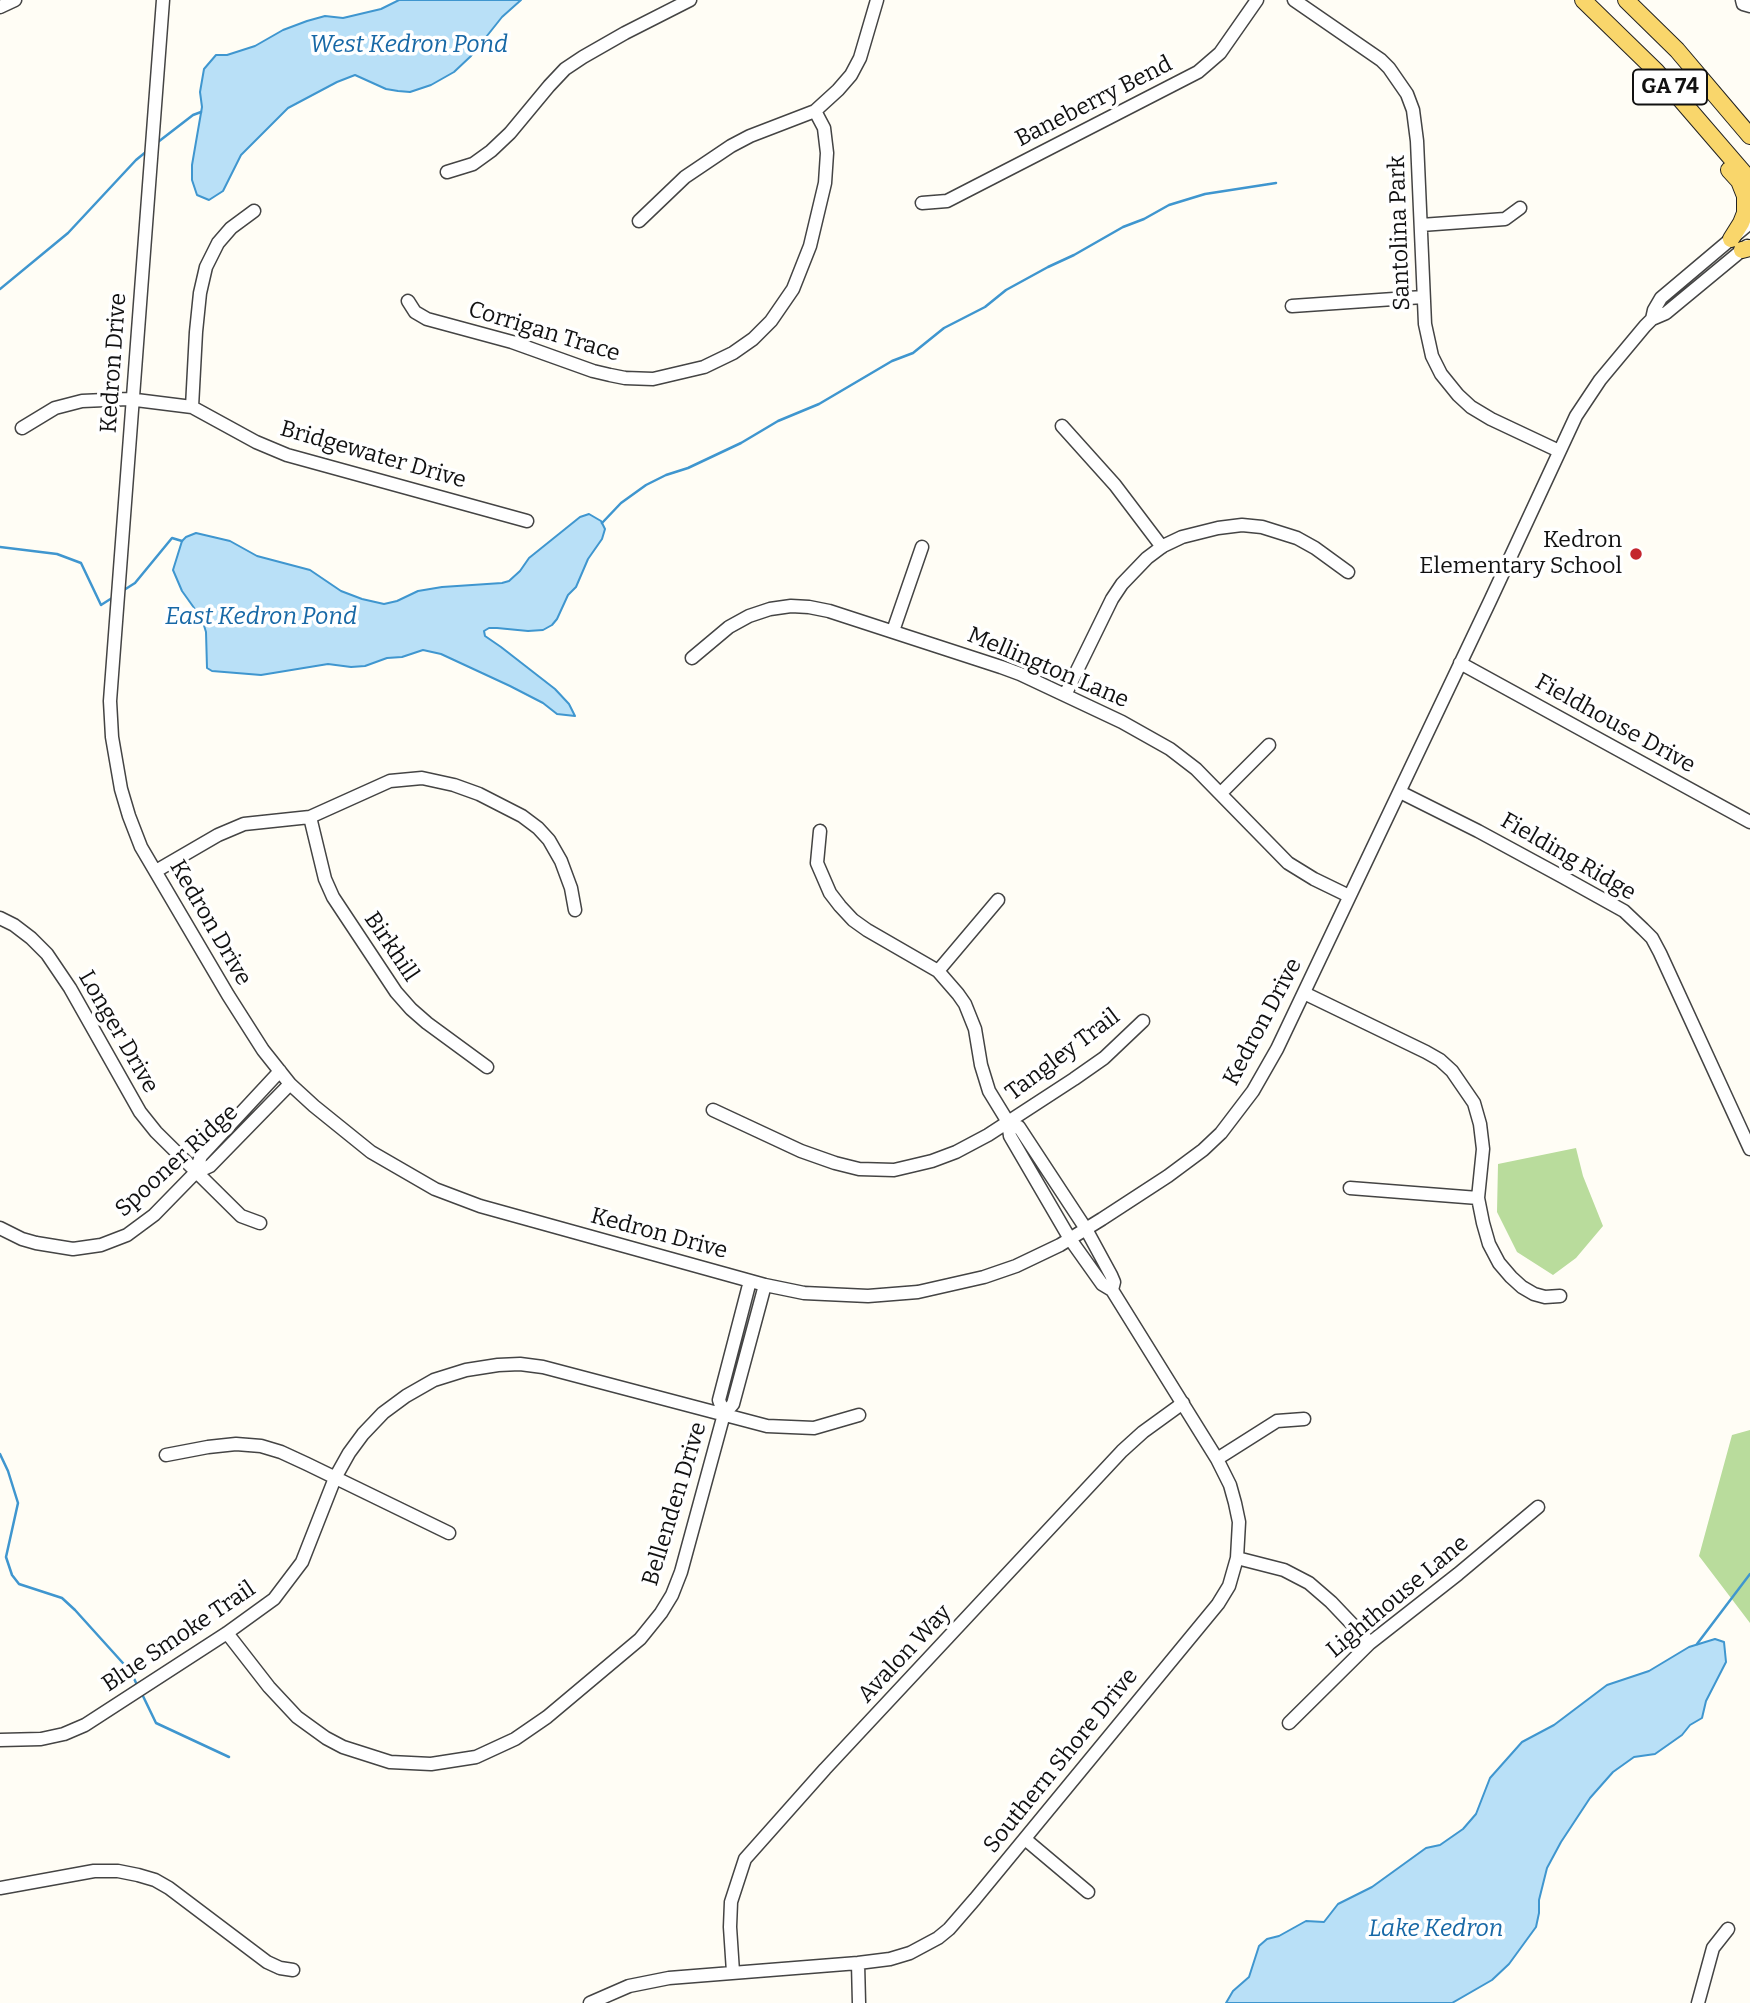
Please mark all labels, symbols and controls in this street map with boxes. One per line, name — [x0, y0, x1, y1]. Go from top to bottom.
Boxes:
water label: West Kedron Pond — [310, 31, 508, 59]
street label: Baneberry Bend — [1011, 51, 1177, 153]
road number: GA 74 — [1633, 70, 1707, 104]
street label: Santolina Park — [1383, 155, 1417, 311]
street label: Kedron Drive — [95, 292, 133, 434]
street label: Corrigan Trace — [465, 296, 623, 368]
street label: Bridgewater Drive — [277, 415, 469, 495]
place label: Kedron Elementary School — [1419, 527, 1622, 581]
marker: Kedron Elementary School — [1628, 546, 1644, 562]
water label: East Kedron Pond — [165, 603, 357, 631]
street label: Mellington Lane — [963, 622, 1133, 714]
street label: Fieldhouse Drive — [1530, 669, 1700, 779]
street label: Fielding Ridge — [1495, 807, 1641, 907]
street label: Kedron Drive — [163, 855, 257, 991]
street label: Birkhill — [358, 907, 424, 987]
street label: Kedron Drive — [1218, 954, 1308, 1090]
street label: Longer Drive — [72, 966, 164, 1098]
street label: Tangley Trail — [1000, 1003, 1126, 1107]
street label: Spooner Ridge — [110, 1099, 244, 1223]
street label: Kedron Drive — [588, 1203, 730, 1265]
street label: Bellenden Drive — [637, 1419, 713, 1589]
street label: Lighthouse Lane — [1322, 1530, 1474, 1664]
street label: Blue Smoke Trail — [97, 1576, 261, 1698]
street label: Avalon Way — [853, 1599, 957, 1709]
street label: Southern Shore Drive — [978, 1663, 1144, 1859]
water label: Lake Kedron — [1369, 1915, 1503, 1943]

